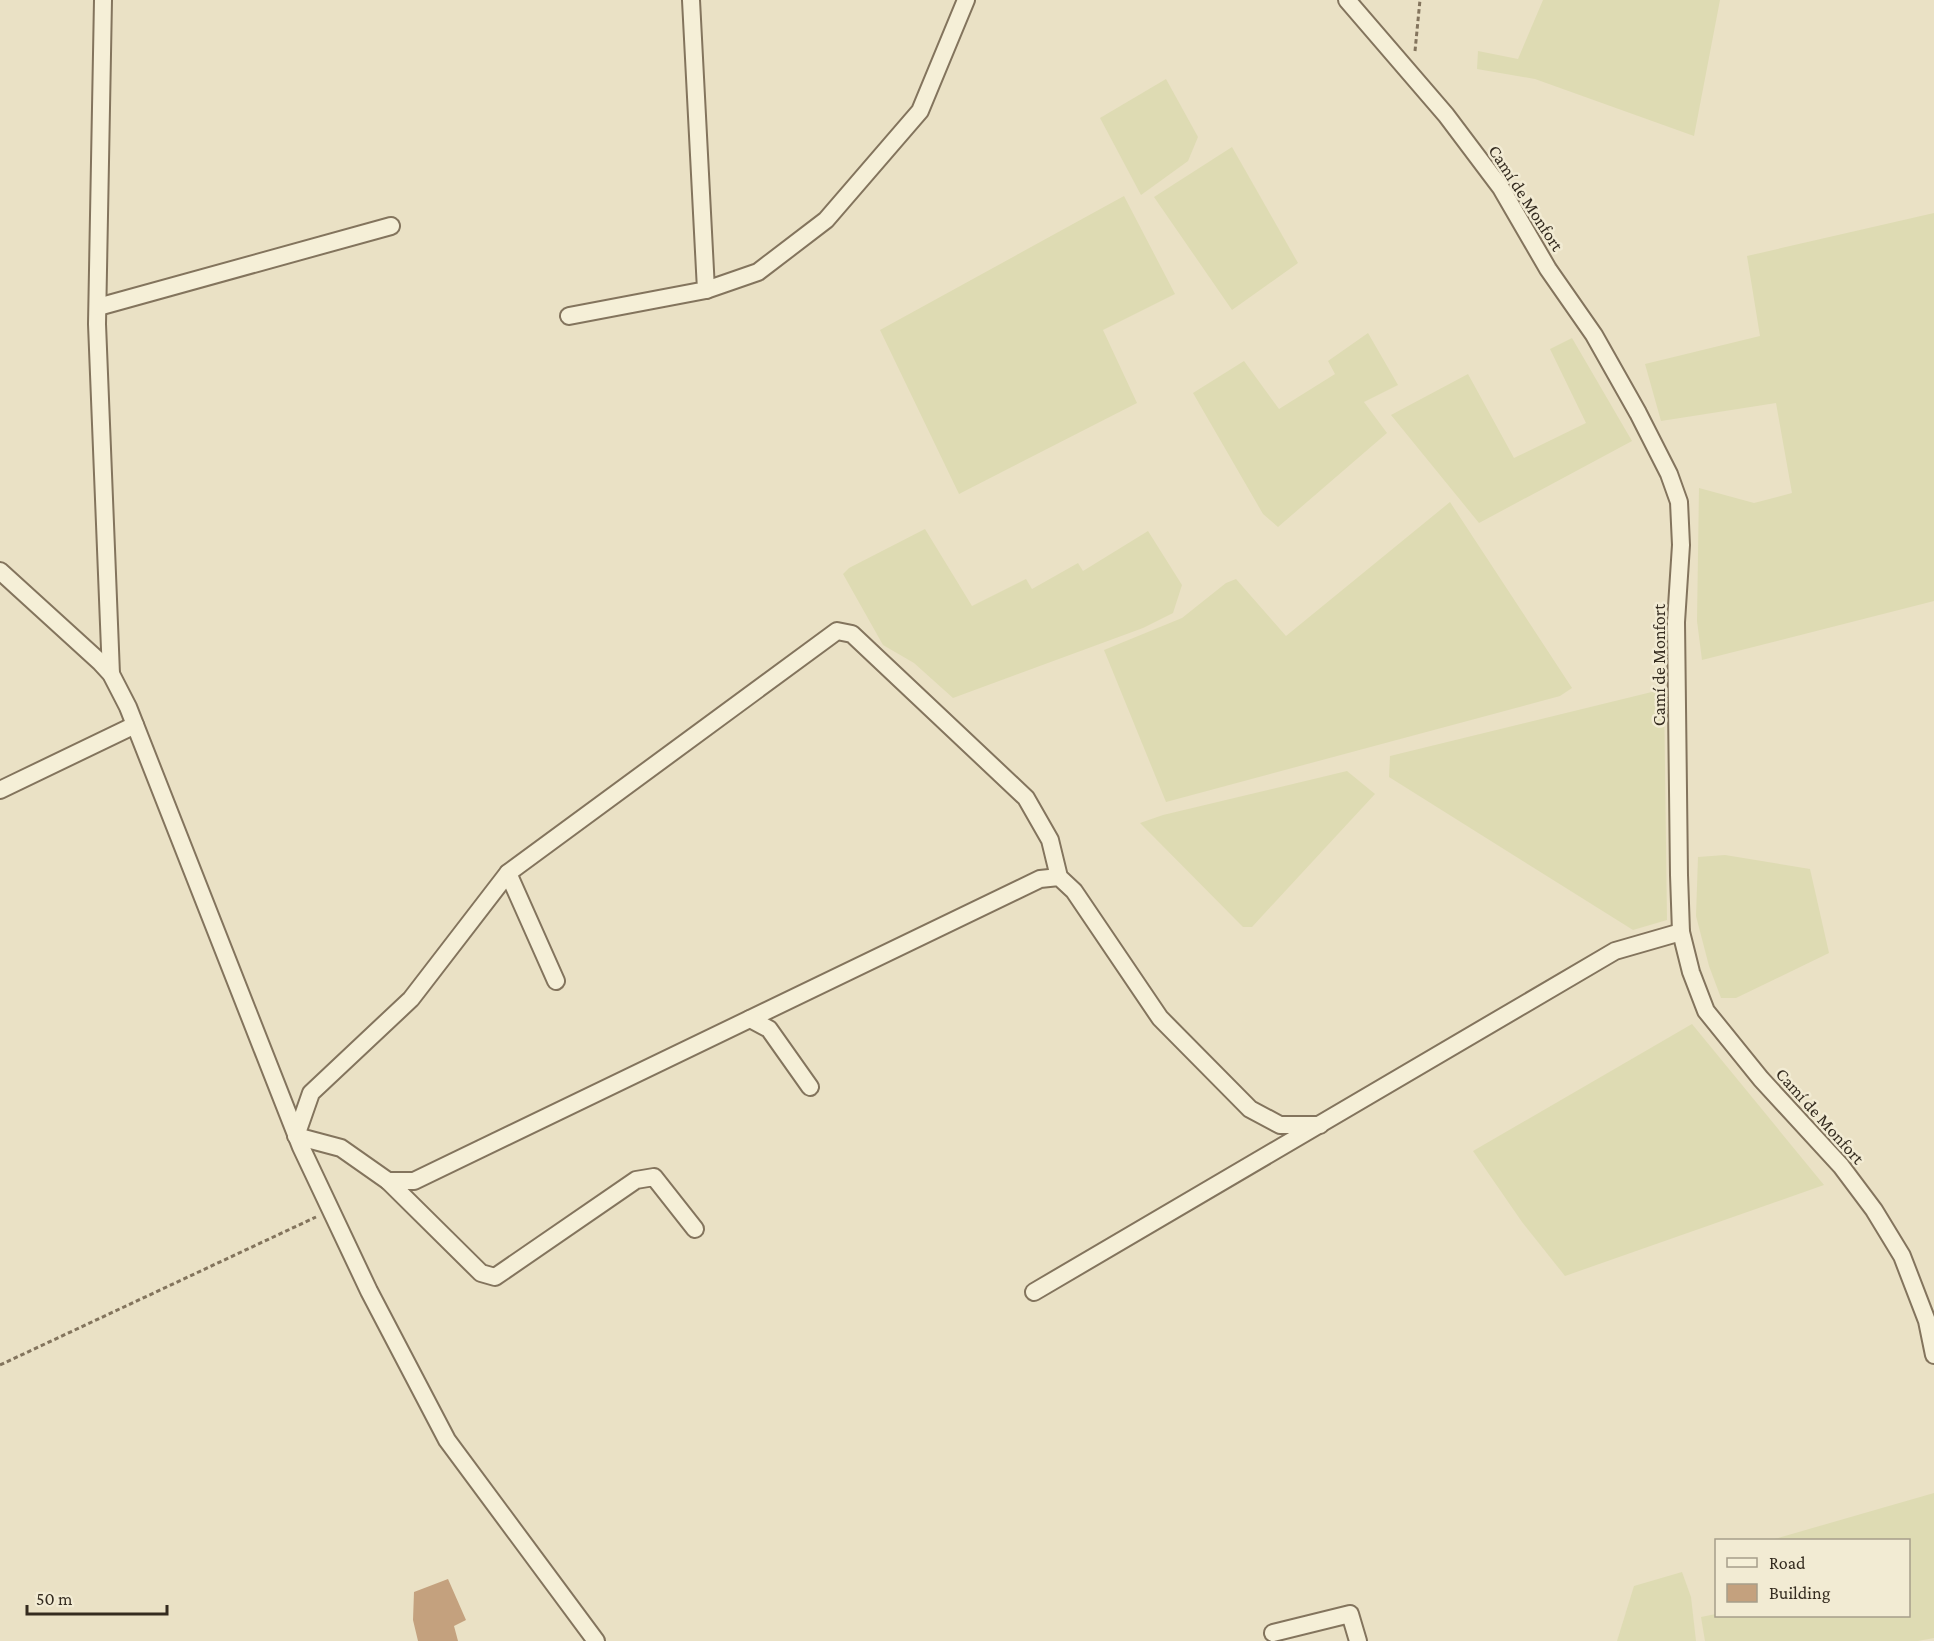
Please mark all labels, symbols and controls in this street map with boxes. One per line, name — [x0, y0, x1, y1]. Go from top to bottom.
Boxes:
street label: Camí de Monfort — [1484, 141, 1568, 256]
street label: Camí de Monfort — [1649, 603, 1669, 726]
street label: Camí de Monfort — [1772, 1064, 1869, 1169]
legend — [1715, 1539, 1910, 1617]
text: Road — [1769, 1553, 1806, 1573]
scale bar — [27, 1578, 166, 1616]
text: Building — [1769, 1583, 1831, 1603]
text: 50 m — [36, 1589, 73, 1609]

